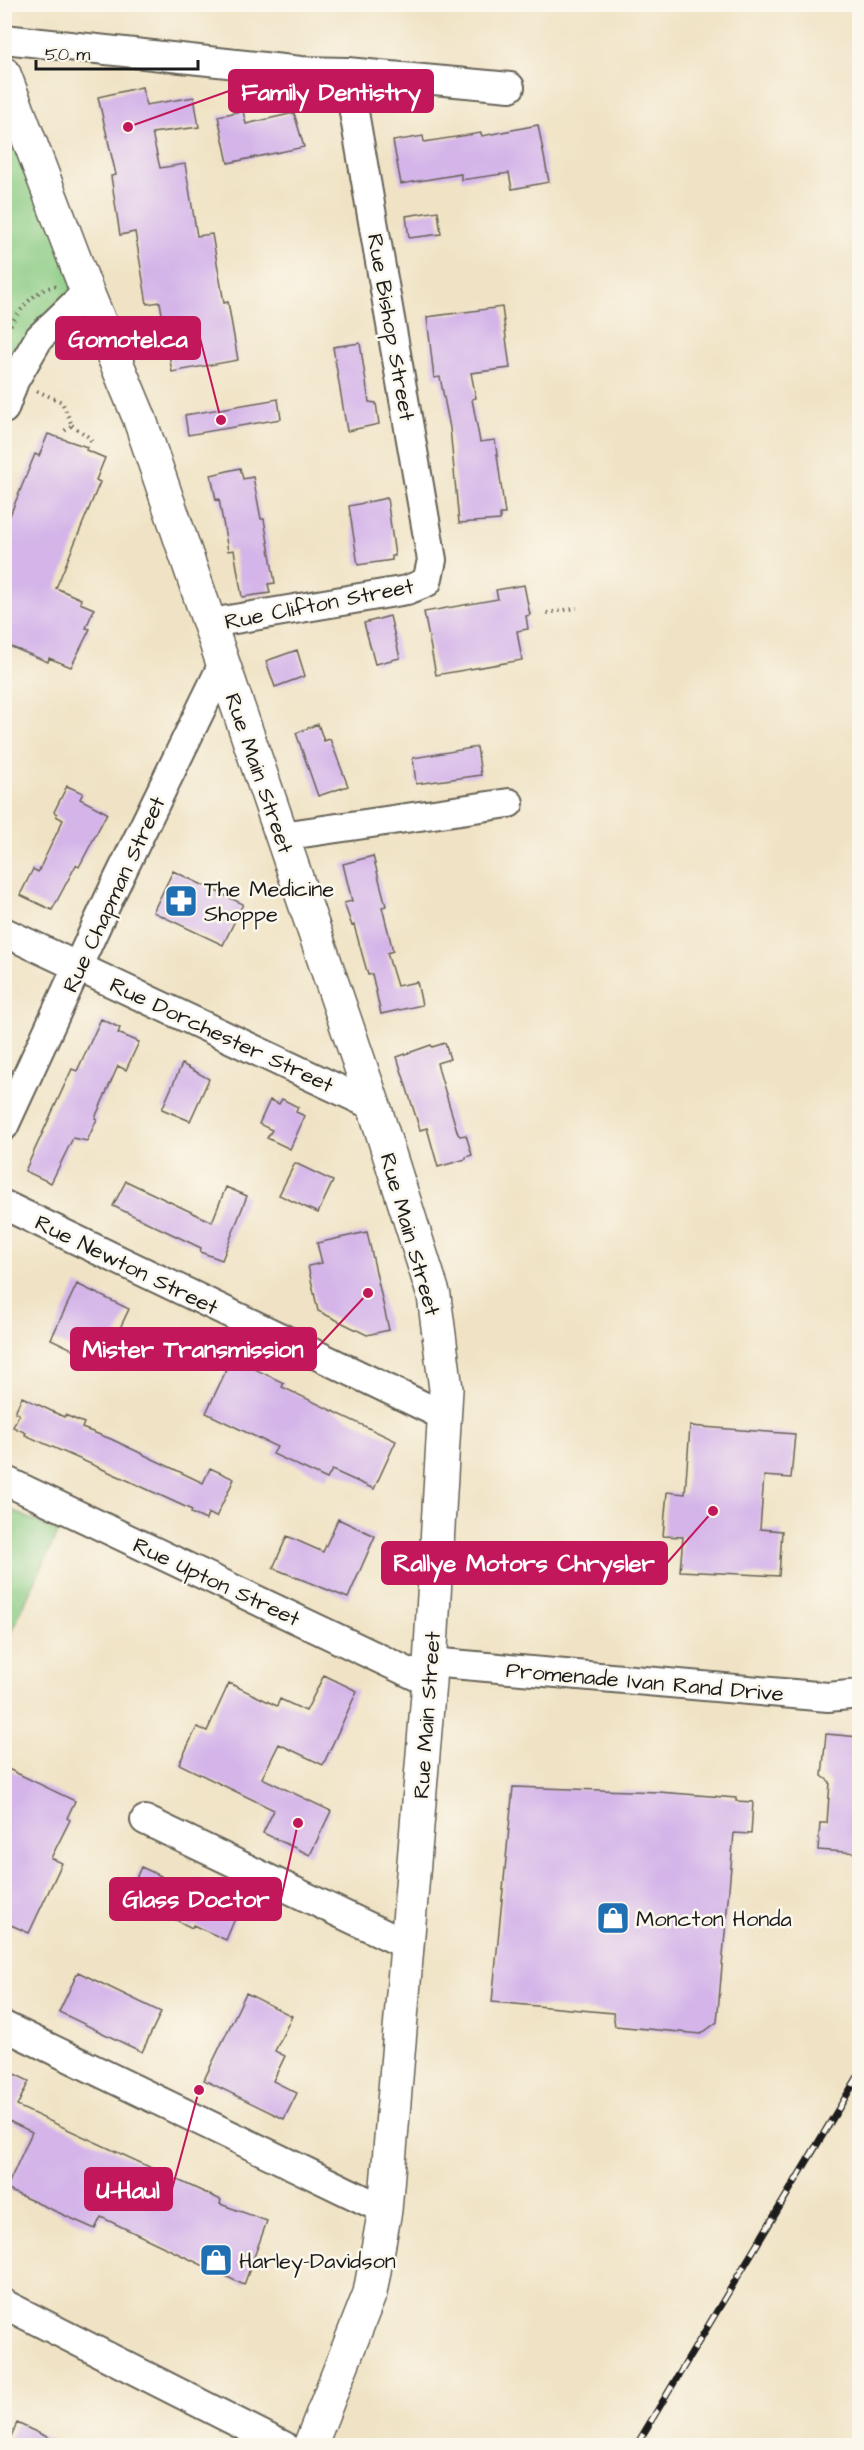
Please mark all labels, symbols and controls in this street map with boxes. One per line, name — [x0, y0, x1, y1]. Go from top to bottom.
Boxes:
scale bar — [36, 33, 198, 71]
text: 50 m — [45, 42, 90, 67]
callout: Family Dentistry — [229, 70, 433, 112]
text: Family Dentistry — [241, 76, 422, 112]
street label: Rue Bishop Street — [359, 231, 422, 423]
callout: Gomotel.ca — [56, 317, 200, 359]
text: Gomotel.ca — [68, 323, 189, 357]
street label: Rue Clifton Street — [222, 571, 417, 638]
street label: Rue Main Street — [217, 689, 301, 858]
street label: Rue Chapman Street — [55, 791, 174, 998]
place label: The Medicine Shoppe — [204, 874, 334, 930]
pharmacy icon: The Medicine Shoppe — [163, 883, 199, 919]
street label: Rue Dorchester Street — [104, 970, 338, 1101]
street label: Rue Main Street — [372, 1149, 448, 1320]
street label: Rue Newton Street — [30, 1208, 223, 1323]
callout: Mister Transmission — [71, 1328, 316, 1370]
text: Mister Transmission — [82, 1333, 304, 1367]
street label: Rue Upton Street — [128, 1530, 305, 1635]
callout: Rallye Motors Chrysler — [382, 1542, 667, 1584]
text: Rallye Motors Chrysler — [393, 1547, 655, 1583]
street label: Rue Main Street — [406, 1630, 449, 1800]
street label: Promenade Ivan Rand Drive — [505, 1655, 785, 1710]
callout: Glass Doctor — [110, 1878, 281, 1920]
text: Glass Doctor — [123, 1883, 270, 1917]
shop icon: Moncton Honda — [595, 1900, 631, 1936]
place label: Moncton Honda — [636, 1904, 792, 1935]
callout: U-Haul — [85, 2168, 172, 2210]
text: U-Haul — [96, 2174, 160, 2208]
shop icon: Harley-Davidson — [198, 2242, 234, 2278]
place label: Harley-Davidson — [239, 2246, 396, 2278]

